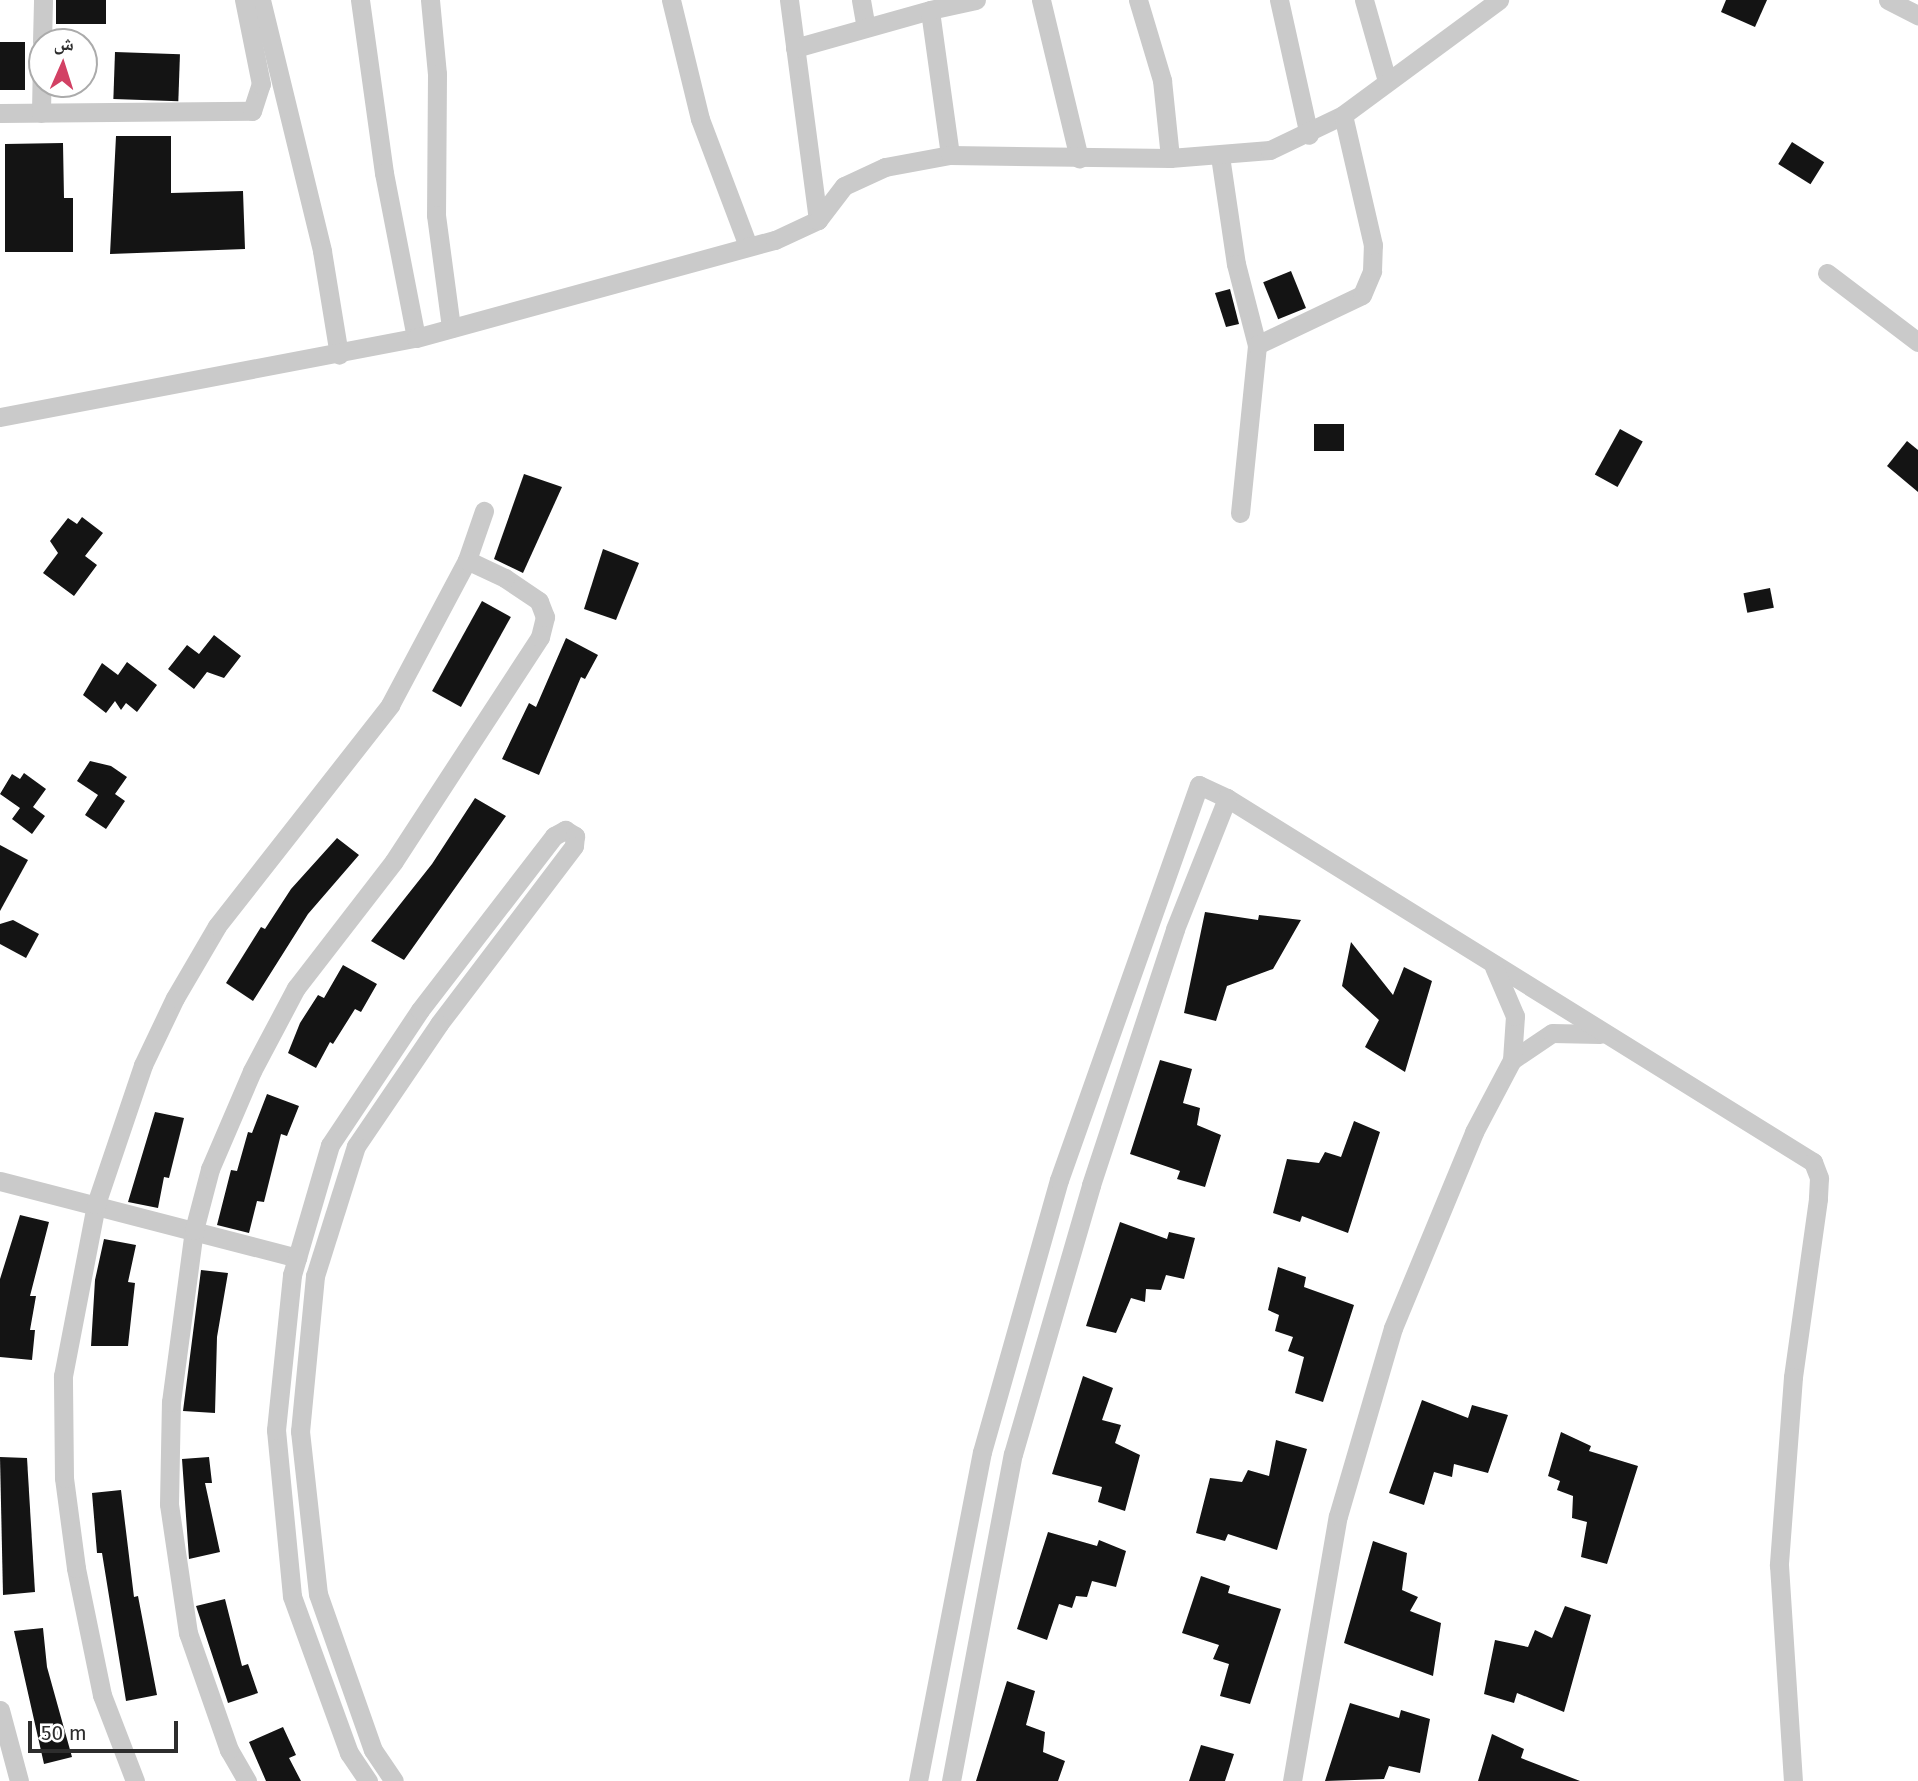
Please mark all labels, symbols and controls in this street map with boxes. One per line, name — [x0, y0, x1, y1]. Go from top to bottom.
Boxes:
north arrow — [28, 28, 98, 98]
text: ش — [53, 32, 75, 56]
scale bar — [32, 1708, 182, 1752]
text: 50 m — [41, 1720, 87, 1746]

